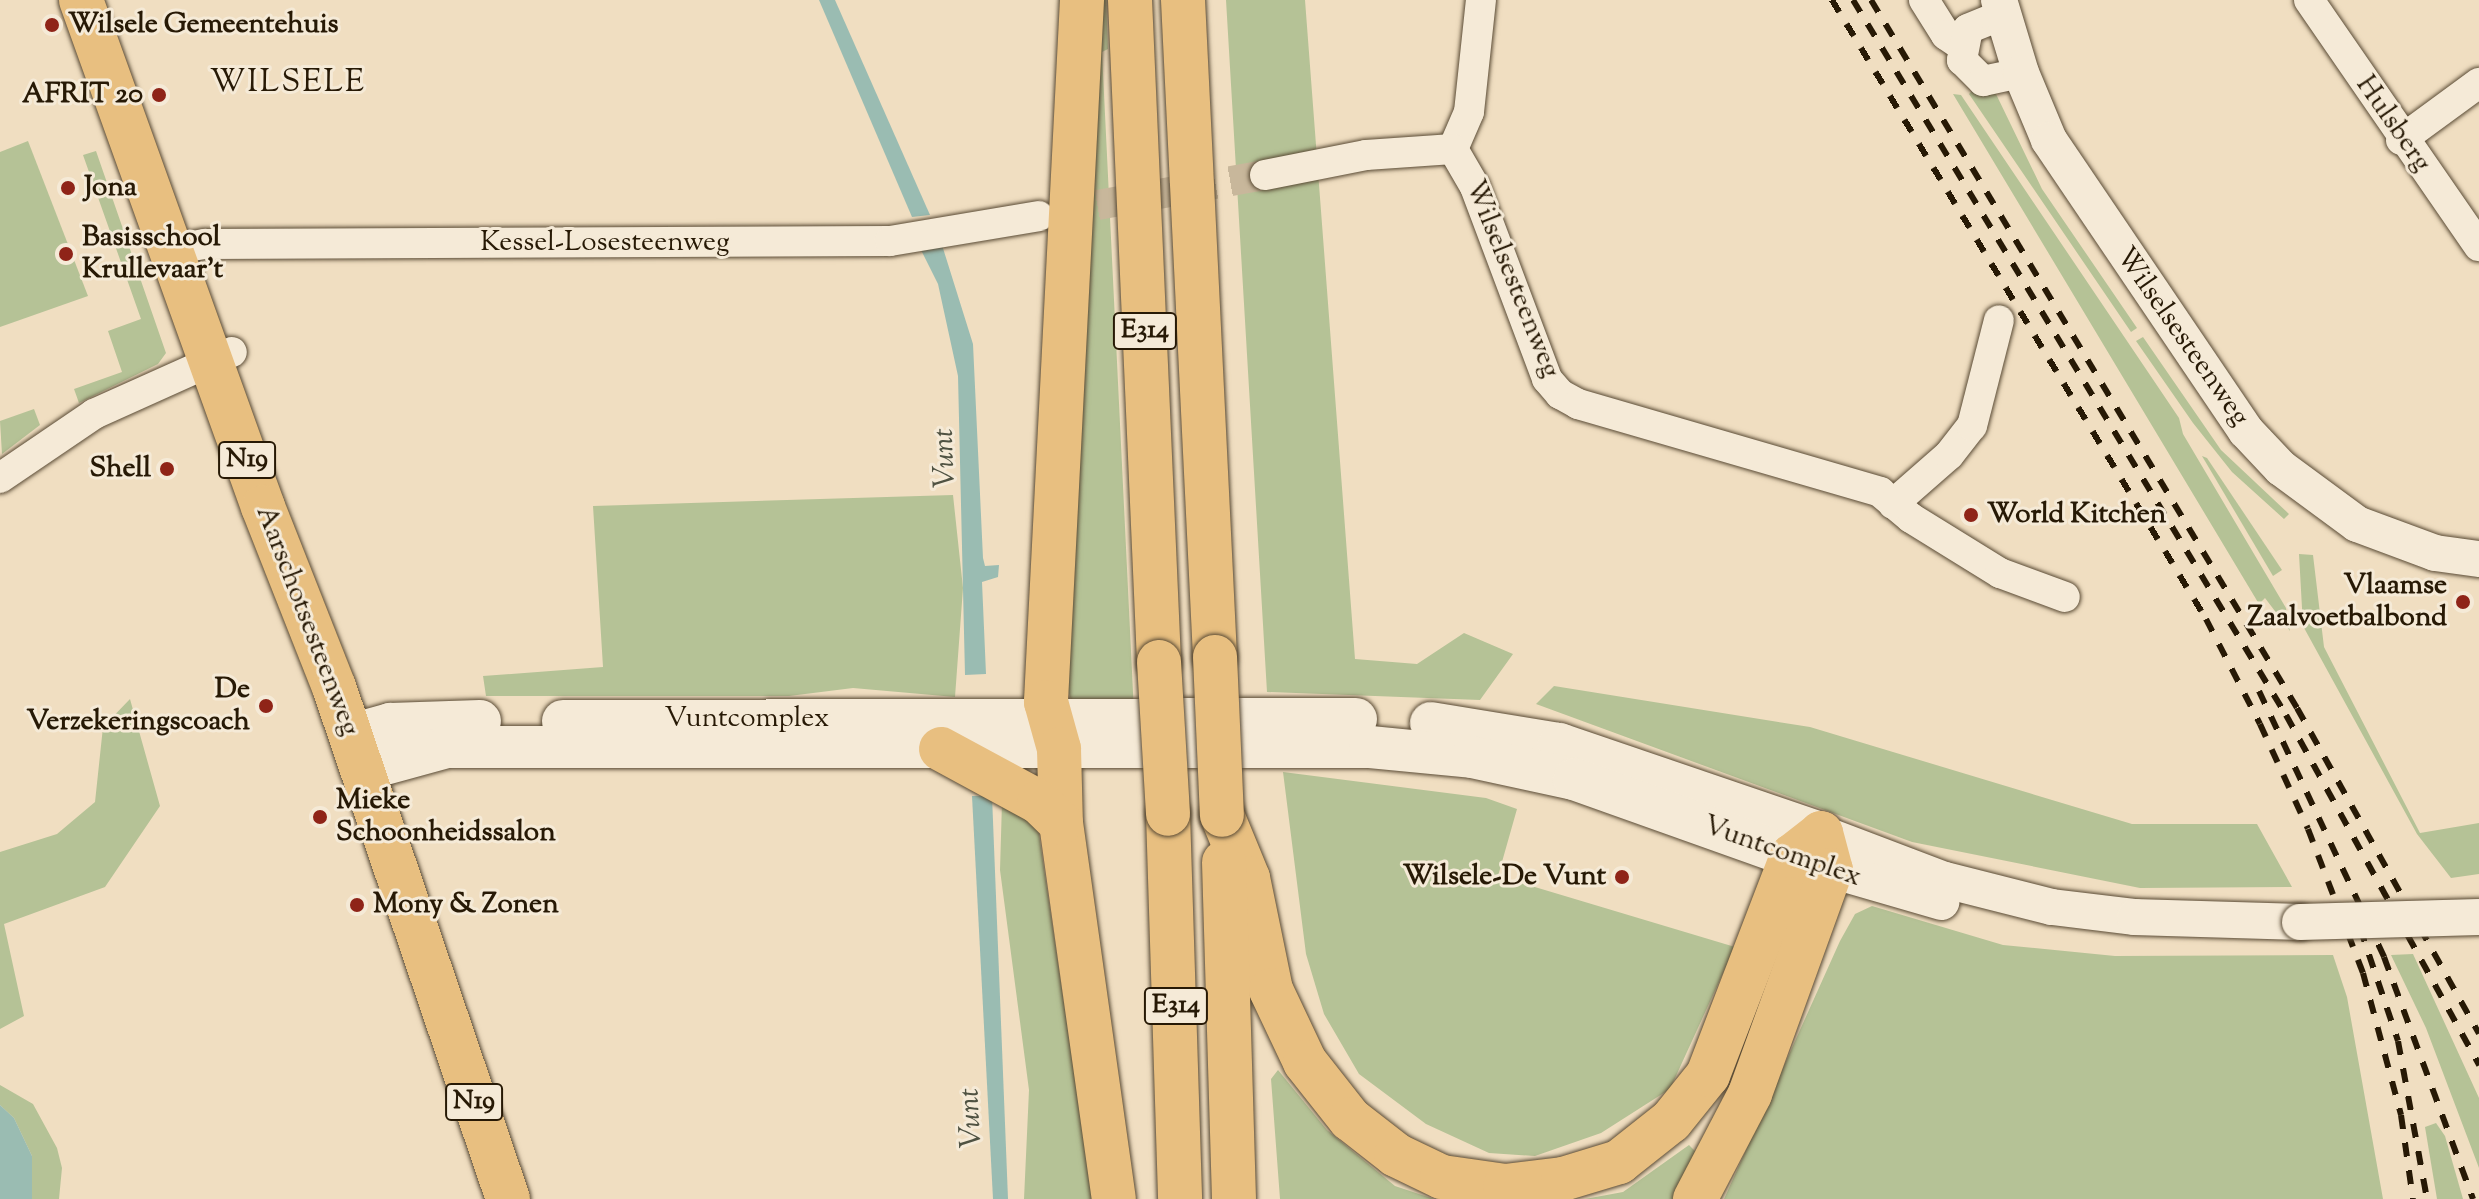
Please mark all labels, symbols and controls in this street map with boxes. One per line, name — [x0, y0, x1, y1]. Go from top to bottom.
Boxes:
place label: Wilsele Gemeentehuis — [68, 8, 339, 42]
marker: Wilsele Gemeentehuis — [43, 16, 61, 34]
district label: WILSELE — [210, 64, 366, 102]
street label: Hulsberg — [2348, 70, 2438, 178]
place label: AFRIT 20 — [22, 78, 143, 112]
marker: AFRIT 20 — [150, 86, 168, 104]
place label: Jona — [84, 171, 137, 205]
street label: Wilselsesteenweg — [1457, 175, 1567, 383]
marker: Jona — [59, 179, 77, 197]
place label: Basisschool Krullevaar't — [82, 221, 223, 287]
street label: Kessel-Losesteenweg — [480, 226, 730, 260]
street label: Wilselsesteenweg — [2108, 241, 2256, 433]
marker: Basisschool Krullevaar't — [57, 245, 75, 263]
road number: E314 — [1111, 309, 1179, 353]
water label: Vunt — [927, 427, 965, 489]
road number: N19 — [217, 438, 277, 482]
place label: Shell — [90, 452, 151, 486]
marker: Shell — [158, 460, 176, 478]
place label: World Kitchen — [1987, 498, 2166, 532]
street label: Aarschotsesteenweg — [248, 501, 366, 741]
marker: World Kitchen — [1962, 506, 1980, 524]
place label: Vlaamse Zaalvoetbalbond — [2248, 569, 2447, 635]
marker: Vlaamse Zaalvoetbalbond — [2454, 593, 2472, 611]
place label: De Verzekeringscoach — [27, 673, 250, 739]
marker: De Verzekeringscoach — [257, 697, 275, 715]
street label: Vuntcomplex — [665, 702, 829, 736]
place label: Mieke Schoonheidssalon — [336, 784, 556, 850]
marker: Mieke Schoonheidssalon — [311, 808, 329, 826]
street label: Vuntcomplex — [1699, 809, 1865, 895]
place label: Wilsele-De Vunt — [1403, 860, 1606, 894]
marker: Wilsele-De Vunt — [1613, 868, 1631, 886]
place label: Mony & Zonen — [373, 888, 559, 922]
marker: Mony & Zonen — [348, 896, 366, 914]
road number: E314 — [1142, 984, 1210, 1028]
road number: N19 — [444, 1080, 504, 1124]
water label: Vunt — [952, 1087, 992, 1149]

